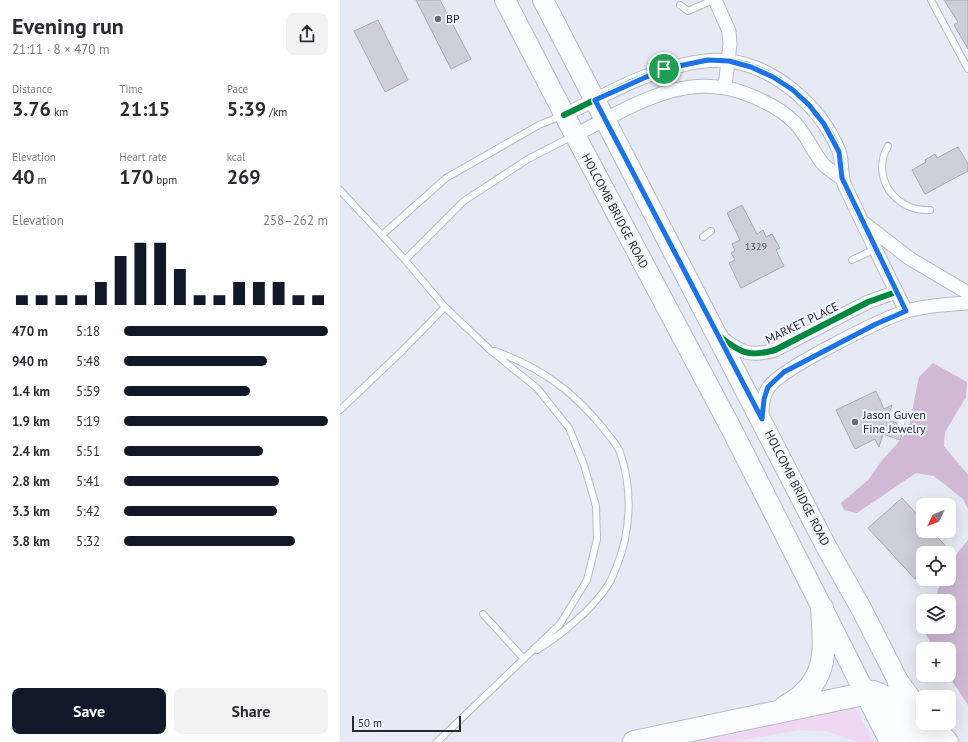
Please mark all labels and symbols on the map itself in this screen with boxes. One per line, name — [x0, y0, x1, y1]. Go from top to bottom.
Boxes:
place label: BP — [446, 11, 460, 26]
marker: BP — [433, 14, 443, 24]
pin — [647, 52, 681, 86]
street label: HOLCOMB BRIDGE ROAD — [579, 151, 652, 271]
house number: 1329 — [745, 240, 767, 253]
street label: MARKET PLACE — [763, 298, 841, 347]
place label: Jason Guven Fine Jewelry — [862, 407, 926, 436]
marker: Jason Guven Fine Jewelry — [850, 417, 860, 427]
street label: HOLCOMB BRIDGE ROAD — [762, 427, 833, 548]
north arrow — [916, 498, 956, 538]
scale bar — [352, 714, 461, 733]

